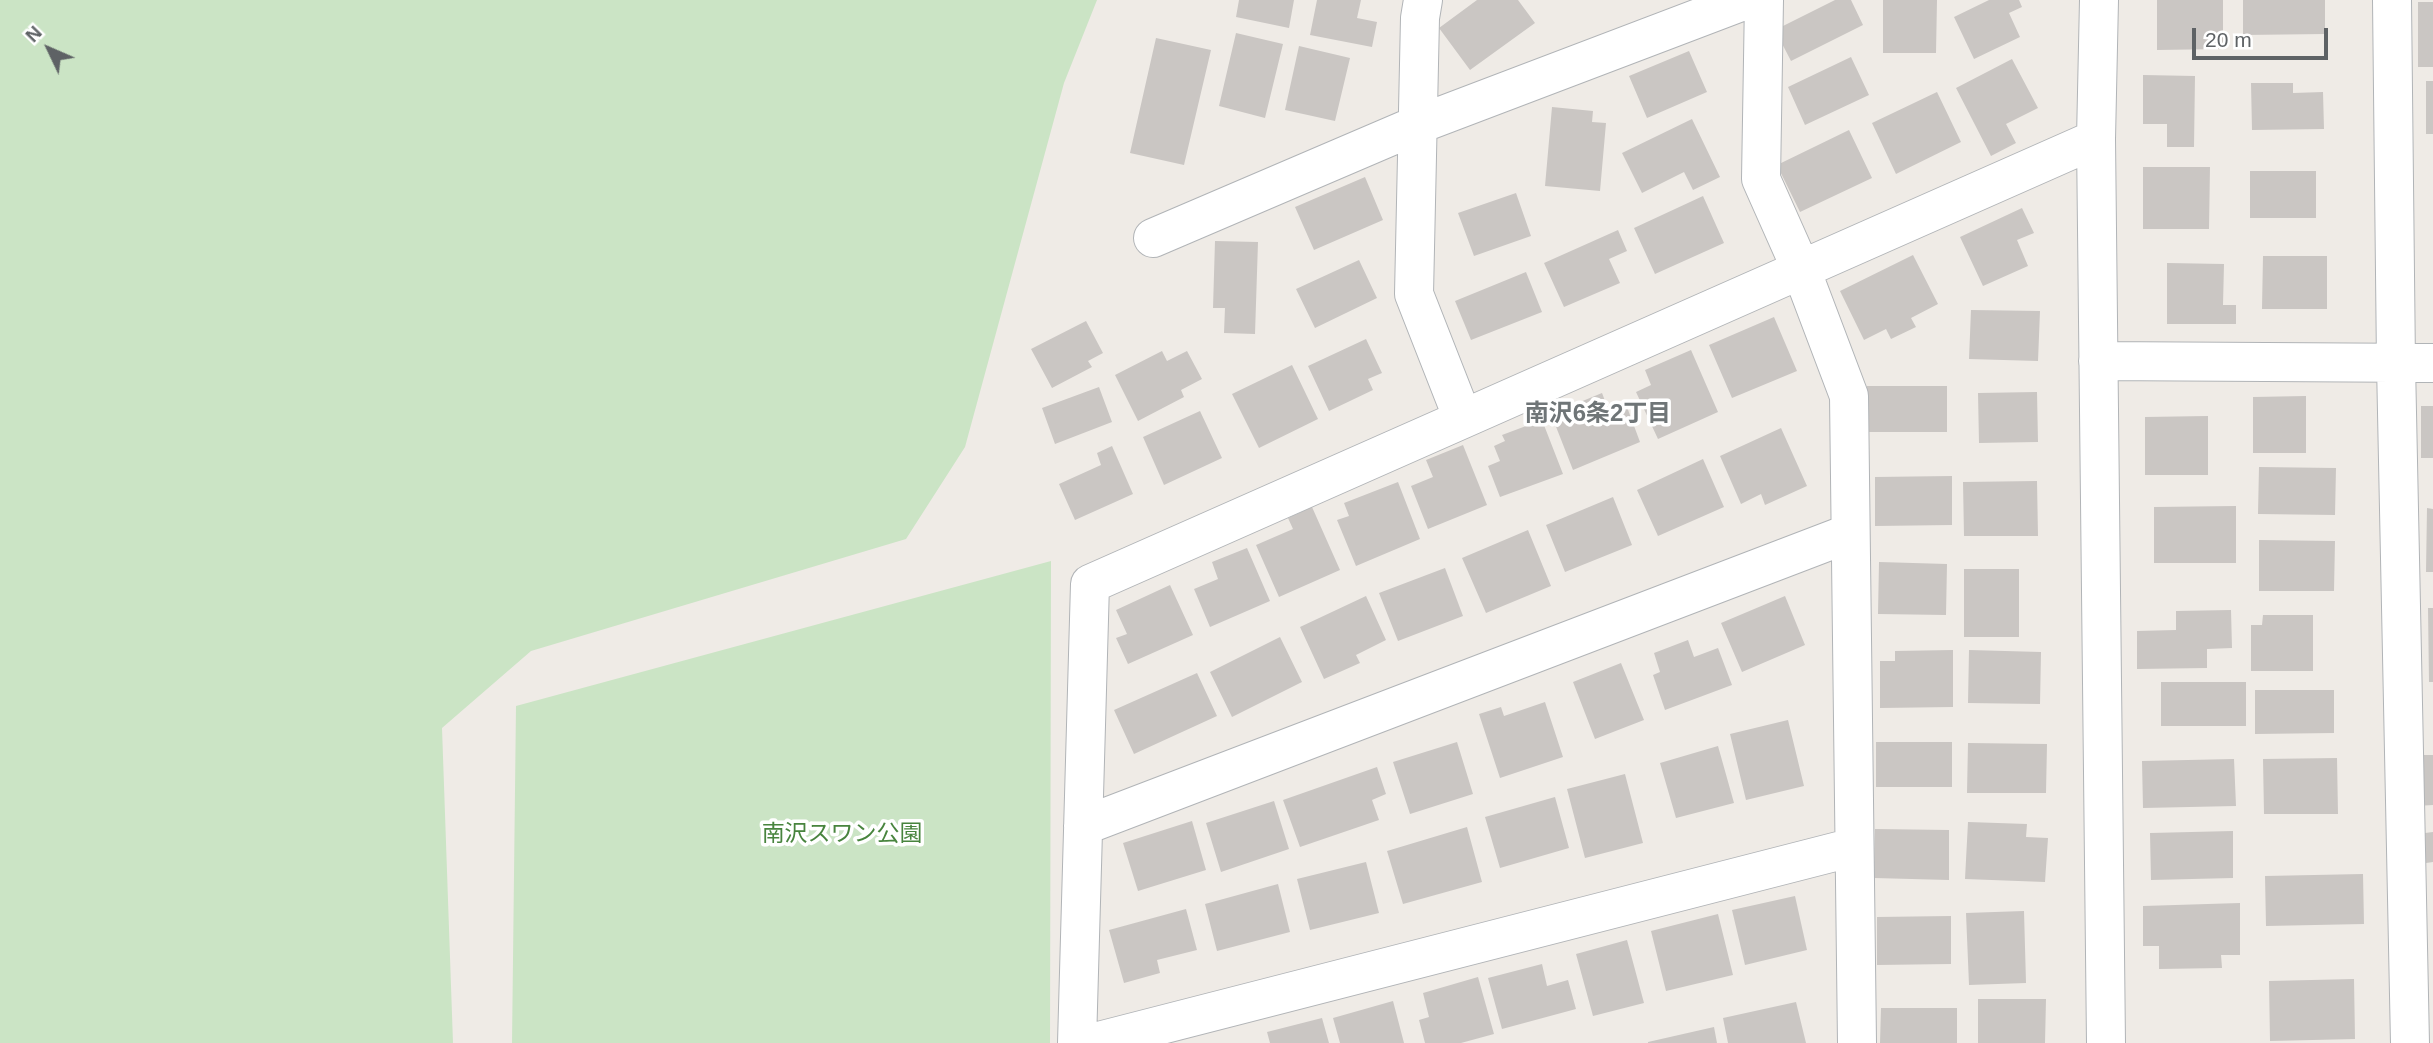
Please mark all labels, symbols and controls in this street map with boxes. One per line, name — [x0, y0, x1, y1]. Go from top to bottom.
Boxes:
north arrow — [14, 14, 84, 84]
scale bar — [2195, 14, 2332, 58]
text: N — [21, 22, 46, 46]
text: 20 m — [2205, 28, 2252, 51]
district label: 南沢6条2丁目 — [1525, 400, 1671, 428]
park label: 南沢スワン公園 — [762, 821, 922, 849]

